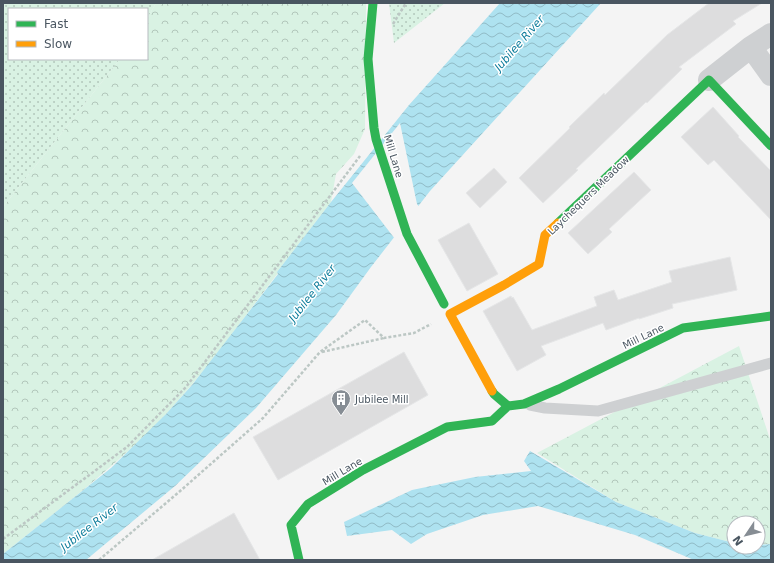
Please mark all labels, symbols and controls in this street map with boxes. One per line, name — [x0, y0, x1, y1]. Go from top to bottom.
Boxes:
legend — [8, 8, 148, 60]
water label: Jubilee River — [491, 12, 548, 75]
text: Fast — [44, 17, 68, 31]
text: Slow — [44, 37, 72, 51]
street label: Mill Lane — [382, 133, 405, 179]
street label: Laychequers Meadow — [546, 154, 631, 237]
water label: Jubilee River — [285, 261, 340, 326]
street label: Mill Lane — [621, 322, 666, 351]
building icon: Jubilee Mill — [330, 388, 352, 416]
place label: Jubilee Mill — [354, 394, 409, 405]
street label: Mill Lane — [320, 455, 364, 488]
water label: Jubilee River — [57, 500, 122, 555]
north arrow — [726, 515, 766, 555]
text: N — [730, 533, 746, 548]

